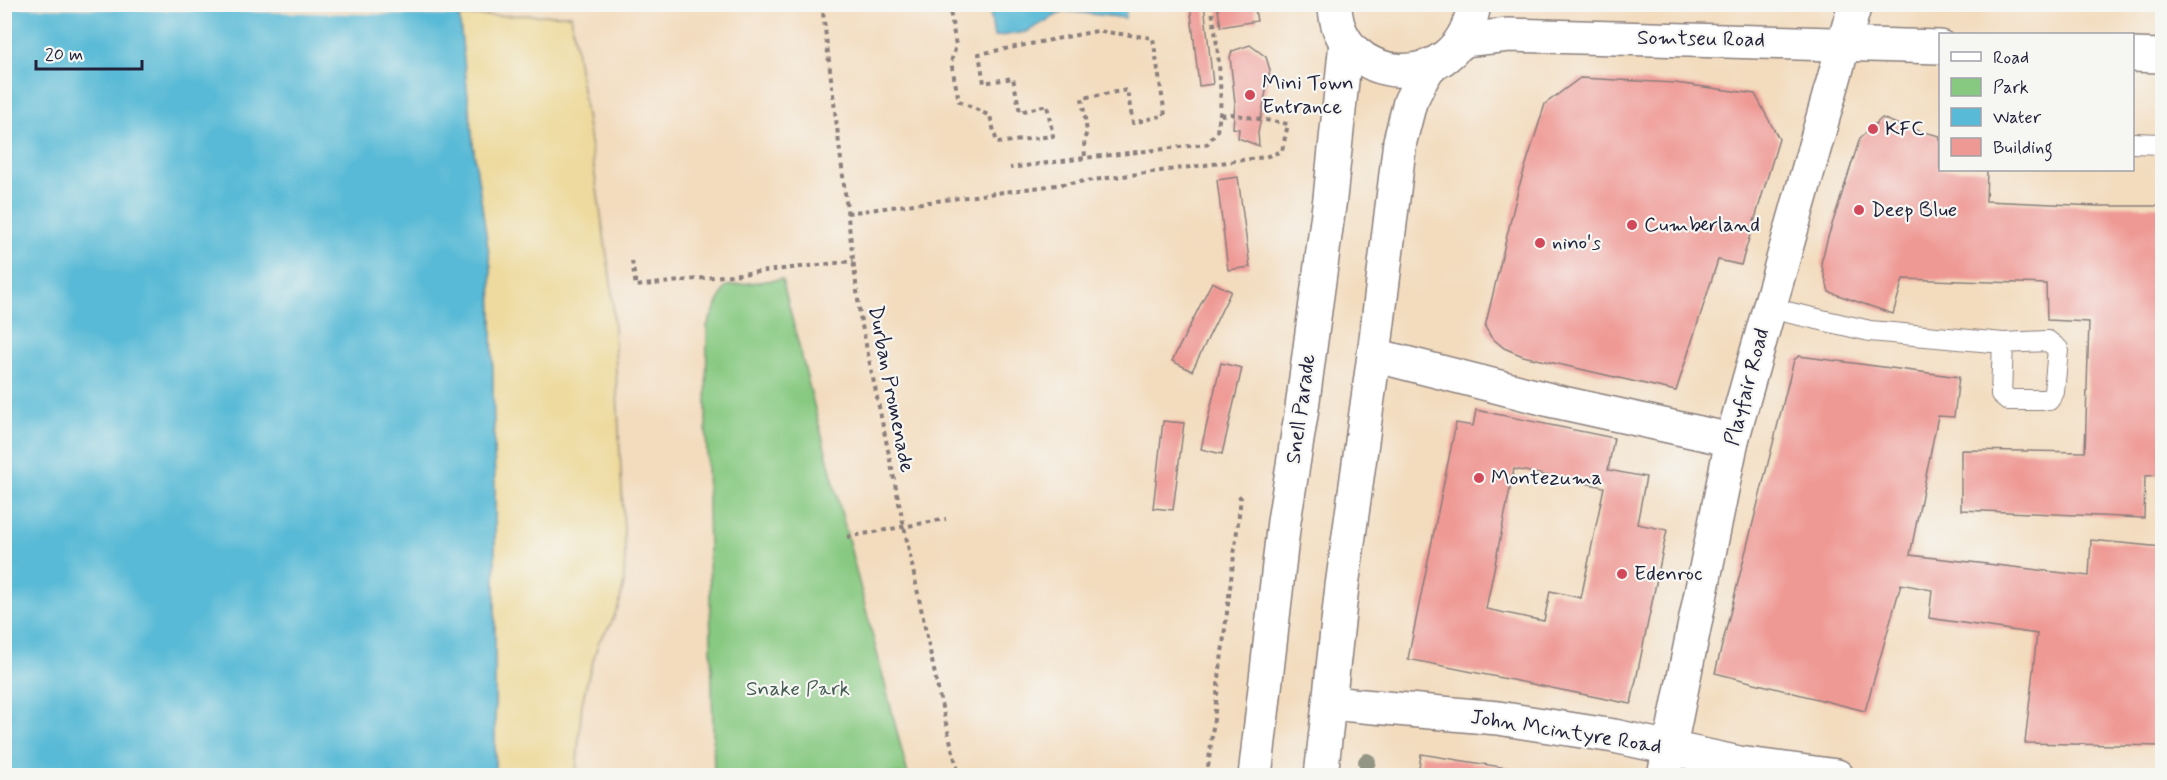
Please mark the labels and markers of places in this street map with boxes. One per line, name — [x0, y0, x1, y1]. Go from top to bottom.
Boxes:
place label: Mini Town Entrance — [1262, 69, 1354, 121]
marker: Mini Town Entrance — [1243, 88, 1257, 102]
place label: KFC — [1885, 115, 1925, 143]
marker: KFC — [1866, 122, 1880, 136]
place label: Deep Blue — [1871, 196, 1957, 224]
marker: Deep Blue — [1852, 203, 1866, 217]
place label: Cumberland — [1644, 211, 1760, 239]
marker: Cumberland — [1625, 218, 1639, 232]
place label: nino's — [1552, 229, 1601, 257]
marker: nino's — [1533, 236, 1547, 250]
place label: Montezuma — [1491, 464, 1602, 492]
marker: Montezuma — [1472, 471, 1486, 485]
place label: Edenroc — [1634, 560, 1702, 588]
marker: Edenroc — [1615, 567, 1629, 581]

